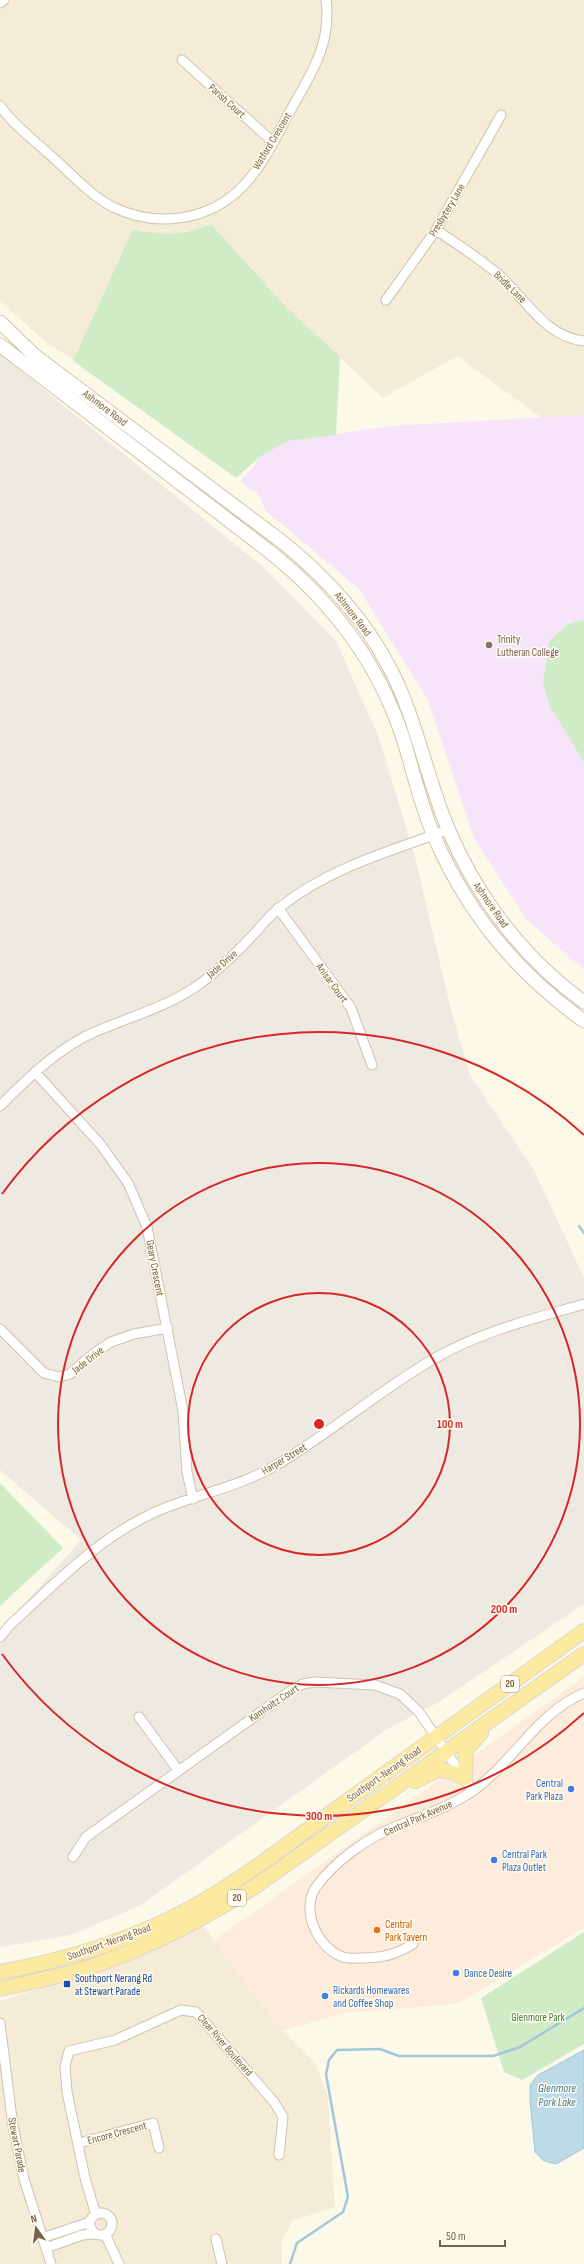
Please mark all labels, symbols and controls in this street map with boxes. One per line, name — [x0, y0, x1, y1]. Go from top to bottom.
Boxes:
street label: Parish Court — [206, 81, 249, 121]
street label: Watford Crescent — [250, 109, 295, 172]
street label: Presbytery Lane — [426, 181, 468, 239]
street label: Bridle Lane — [491, 268, 529, 306]
street label: Ashmore Road — [79, 386, 130, 429]
street label: Ashmore Road — [331, 589, 375, 639]
place label: Trinity Lutheran College — [497, 633, 559, 659]
marker: Trinity Lutheran College — [484, 640, 494, 650]
street label: Ashmore Road — [470, 879, 512, 931]
street label: Jade Drive — [203, 947, 240, 982]
street label: Anisar Court — [313, 960, 351, 1006]
street label: Geary Crescent — [143, 1239, 167, 1298]
street label: Jade Drive — [69, 1344, 106, 1377]
centre of rings — [312, 1417, 326, 1431]
text: 100 m — [437, 1417, 463, 1432]
street label: Harper Street — [259, 1440, 309, 1477]
text: 200 m — [491, 1602, 517, 1617]
road number: 20 — [501, 1676, 519, 1692]
street label: Kamholtz Court — [246, 1681, 302, 1725]
street label: Southport-Nerang Road — [344, 1743, 424, 1805]
place label: Central Park Plaza — [526, 1777, 563, 1803]
marker: Central Park Plaza — [566, 1784, 576, 1794]
street label: Central Park Avenue — [382, 1797, 454, 1839]
text: 300 m — [306, 1809, 332, 1824]
place label: Central Park Plaza Outlet — [502, 1848, 548, 1874]
marker: Central Park Plaza Outlet — [489, 1855, 499, 1865]
road number: 20 — [228, 1890, 246, 1906]
place label: Central Park Tavern — [385, 1918, 427, 1944]
street label: Southport-Nerang Road — [65, 1921, 153, 1963]
marker: Central Park Tavern — [372, 1925, 382, 1935]
place label: Dance Desire — [464, 1967, 512, 1980]
marker: Dance Desire — [451, 1968, 461, 1978]
place label: Southport Nerang Rd at Stewart Parade — [75, 1972, 152, 1998]
marker: Southport Nerang Rd at Stewart Parade — [62, 1979, 72, 1989]
place label: Rickards Homewares and Coffee Shop — [333, 1984, 410, 2010]
marker: Rickards Homewares and Coffee Shop — [320, 1991, 330, 2001]
street label: Clear River Boulevard — [195, 2011, 256, 2079]
park label: Glenmore Park — [511, 2011, 566, 2024]
water label: Glenmore Park Lake — [538, 2081, 576, 2110]
street label: Stewart Parade — [5, 2116, 29, 2174]
street label: Encore Crescent — [86, 2119, 149, 2147]
north arrow — [16, 2208, 56, 2248]
text: N — [29, 2212, 38, 2226]
scale bar — [440, 2222, 505, 2248]
text: 50 m — [446, 2229, 466, 2244]

